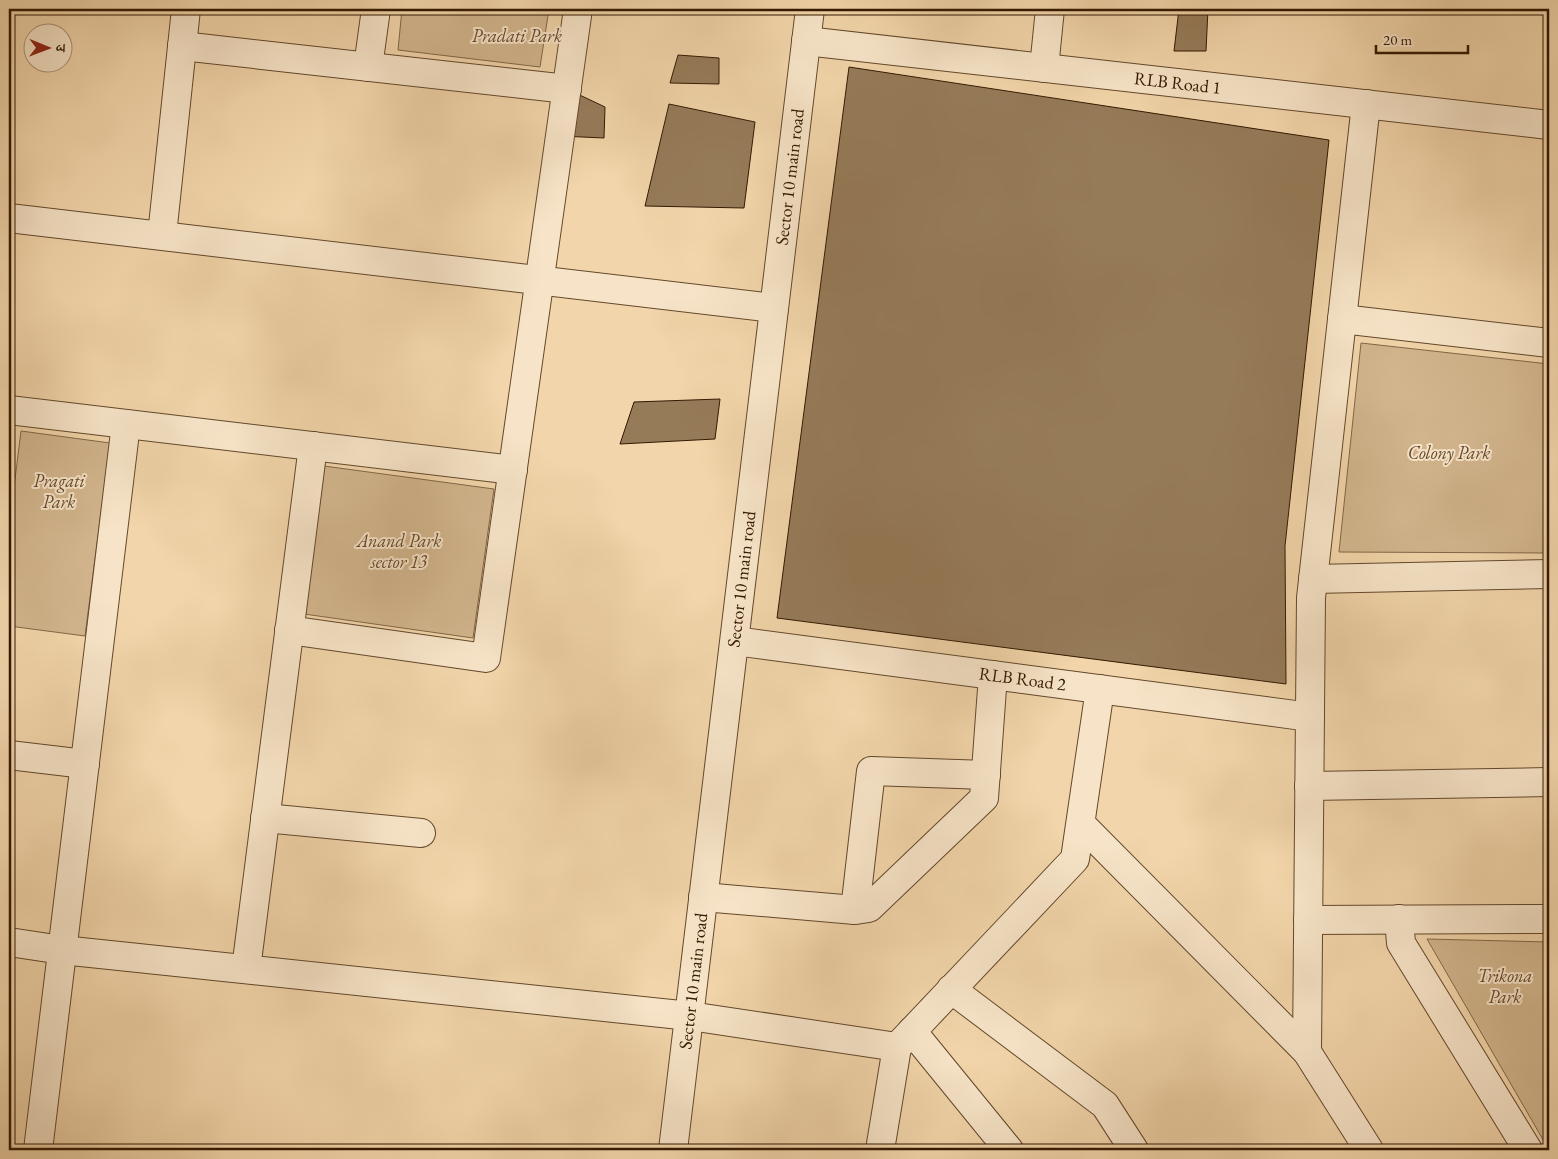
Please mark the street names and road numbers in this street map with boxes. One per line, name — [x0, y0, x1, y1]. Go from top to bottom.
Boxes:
street label: RLB Road 1 — [1133, 66, 1222, 99]
street label: Sector 10 main road — [770, 107, 809, 246]
street label: Sector 10 main road — [721, 509, 761, 649]
street label: RLB Road 2 — [978, 661, 1068, 696]
street label: Sector 10 main road — [673, 911, 712, 1051]

